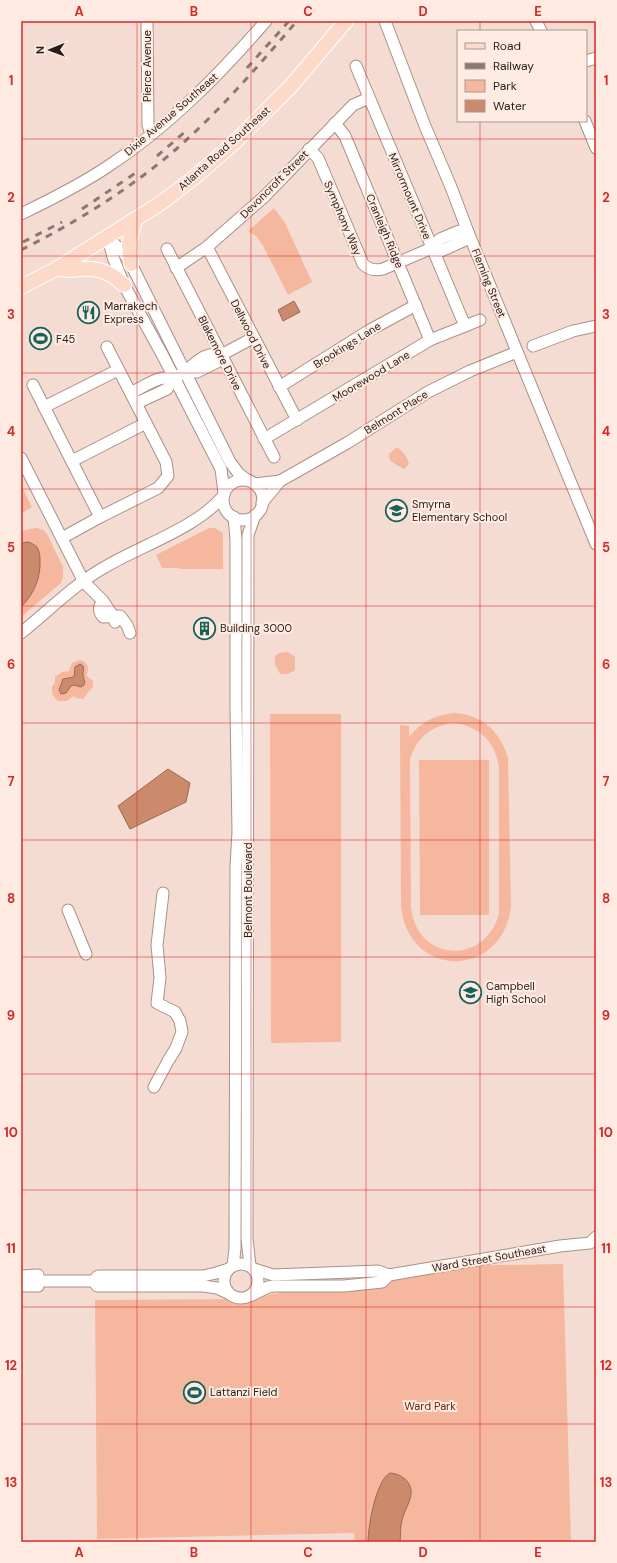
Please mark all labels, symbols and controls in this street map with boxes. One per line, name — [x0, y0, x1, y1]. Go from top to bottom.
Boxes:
text: A — [74, 3, 84, 20]
text: B — [190, 3, 198, 20]
text: C — [303, 3, 313, 20]
text: D — [418, 3, 428, 20]
text: E — [534, 3, 542, 20]
north arrow — [30, 30, 70, 70]
street label: Pierce Avenue — [140, 30, 154, 102]
legend — [457, 30, 587, 122]
text: Road — [493, 38, 521, 54]
text: N — [33, 46, 47, 54]
text: Railway — [493, 58, 534, 74]
street label: Dixie Avenue Southeast — [121, 70, 221, 158]
text: 1 — [9, 72, 13, 89]
text: 1 — [604, 72, 608, 89]
text: Park — [493, 78, 517, 94]
text: Water — [493, 98, 527, 114]
street label: Atlanta Road Southeast — [175, 103, 273, 193]
street label: Devoncroft Street — [237, 147, 311, 221]
street label: Mirrormount Drive — [385, 151, 435, 241]
street label: Symphony Way — [321, 179, 365, 257]
text: 2 — [7, 189, 15, 206]
text: 2 — [602, 189, 610, 206]
street label: Cranleigh Ridge — [363, 192, 407, 270]
street label: Fleming Street — [469, 246, 509, 320]
street label: Dellwood Drive — [228, 297, 274, 371]
restaurant icon: Marrakech Express — [75, 299, 101, 325]
place label: Marrakech Express — [104, 299, 157, 326]
text: 3 — [7, 306, 15, 323]
text: 3 — [602, 306, 610, 323]
street label: Blakemore Drive — [195, 313, 245, 393]
street label: Brookings Lane — [311, 319, 383, 371]
sports icon: F45 — [27, 326, 53, 352]
place label: F45 — [56, 332, 76, 346]
street label: Moorewood Lane — [330, 347, 412, 405]
street label: Belmont Place — [362, 387, 430, 437]
text: 4 — [7, 423, 15, 440]
text: 4 — [602, 423, 610, 440]
school or university icon: Smyrna Elementary School — [384, 497, 410, 523]
place label: Smyrna Elementary School — [412, 497, 507, 524]
text: 5 — [7, 539, 15, 556]
text: 5 — [602, 539, 610, 556]
building icon: Building 3000 — [191, 615, 217, 641]
place label: Building 3000 — [220, 621, 292, 635]
text: 6 — [7, 656, 15, 673]
text: 6 — [602, 656, 610, 673]
text: 7 — [8, 773, 15, 790]
text: 7 — [603, 773, 610, 790]
street label: Belmont Boulevard — [241, 842, 255, 938]
text: 8 — [7, 890, 15, 907]
text: 8 — [602, 890, 610, 907]
school or university icon: Campbell High School — [458, 979, 484, 1005]
place label: Campbell High School — [486, 979, 546, 1006]
text: 9 — [7, 1007, 15, 1024]
text: 9 — [602, 1007, 610, 1024]
text: 10 — [4, 1124, 18, 1141]
text: 10 — [599, 1124, 613, 1141]
text: 11 — [6, 1240, 16, 1257]
text: 11 — [601, 1240, 611, 1257]
street label: Ward Street Southeast — [431, 1241, 547, 1275]
text: 12 — [5, 1357, 17, 1374]
text: 12 — [600, 1357, 612, 1374]
sports icon: Lattanzi Field — [182, 1379, 208, 1405]
place label: Lattanzi Field — [210, 1385, 277, 1399]
park label: Ward Park — [404, 1399, 456, 1413]
text: 13 — [5, 1474, 17, 1491]
text: 13 — [600, 1474, 612, 1491]
text: A — [74, 1544, 84, 1561]
text: B — [190, 1544, 198, 1561]
text: C — [303, 1544, 313, 1561]
text: D — [418, 1544, 428, 1561]
text: E — [534, 1544, 542, 1561]

